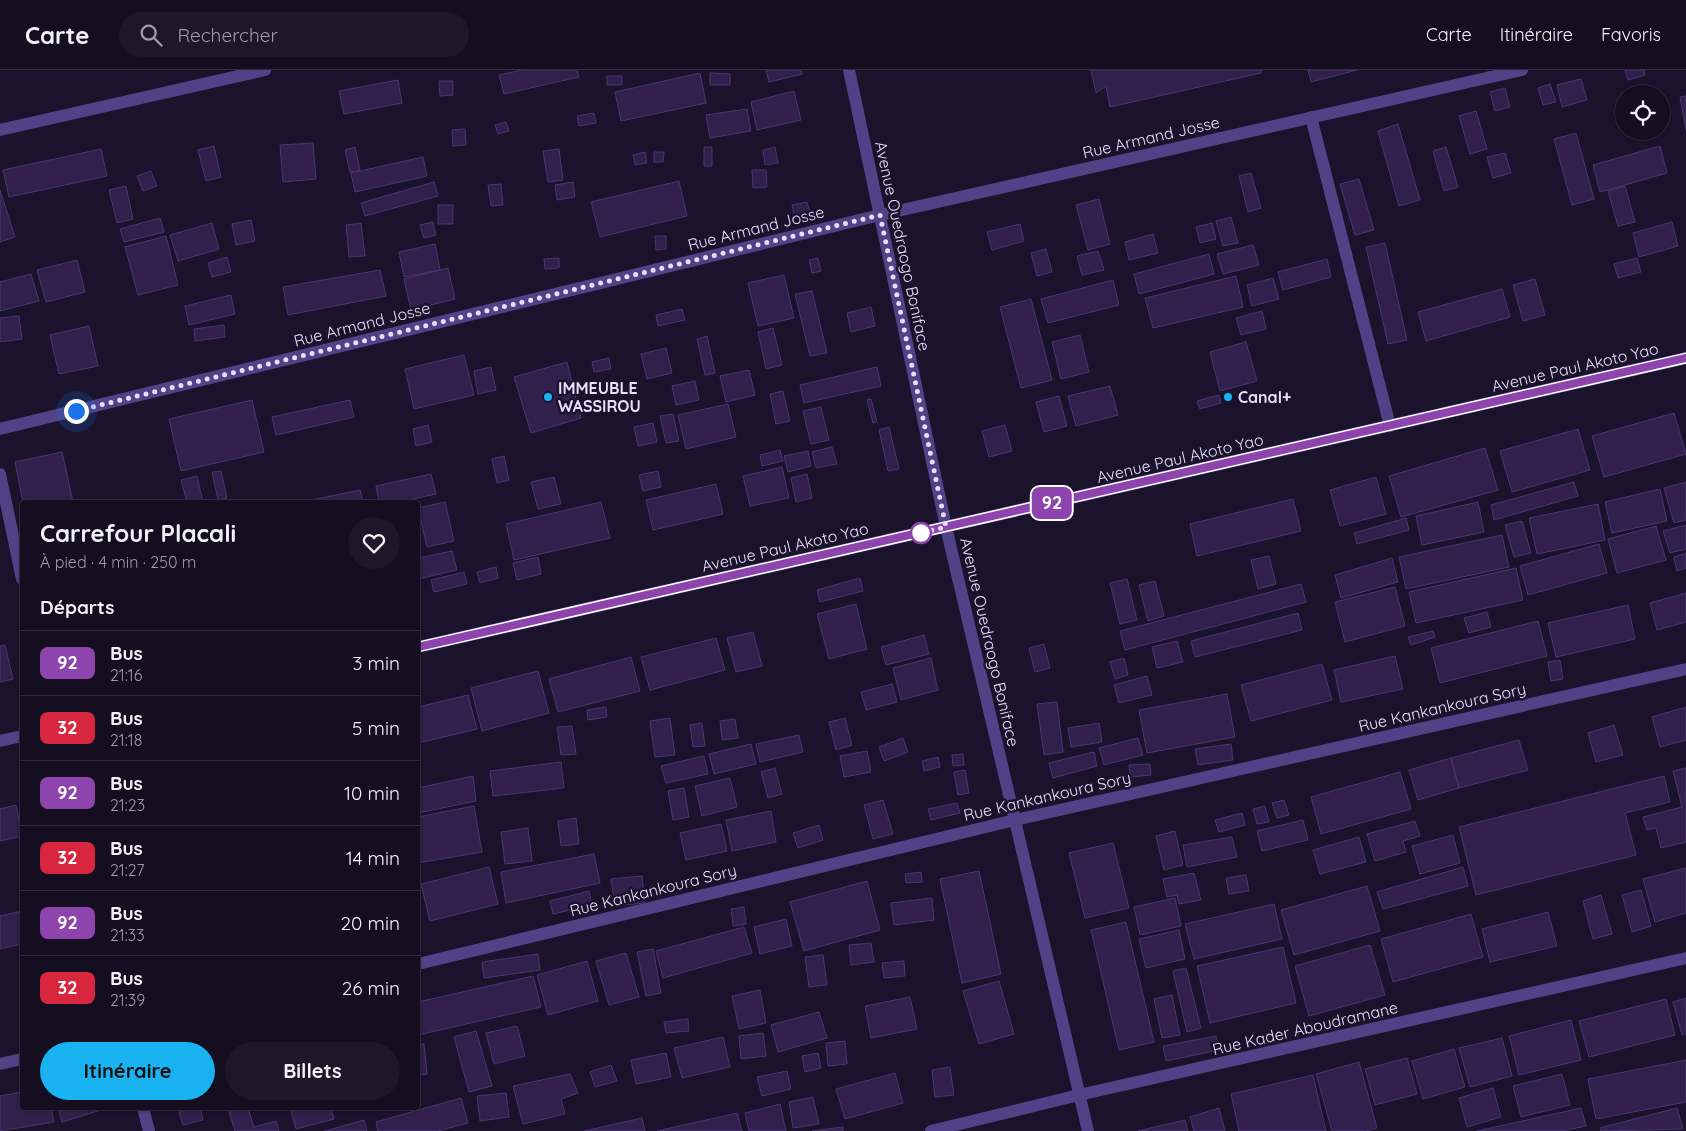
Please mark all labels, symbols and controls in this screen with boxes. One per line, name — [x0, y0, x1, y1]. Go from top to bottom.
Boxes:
search box — [119, 12, 469, 57]
text: Carte — [25, 20, 89, 50]
icon: search — [137, 21, 165, 49]
text: Rechercher — [177, 23, 278, 47]
text: Carte — [1426, 23, 1472, 46]
text: Itinéraire — [1500, 23, 1573, 46]
text: Favoris — [1601, 23, 1661, 46]
map controls — [1615, 85, 1670, 140]
button: locate — [1615, 85, 1670, 140]
street label: Rue Armand Josse — [1081, 112, 1221, 162]
street label: Avenue Ouedraogo Boniface — [871, 139, 935, 353]
street label: Rue Armand Josse — [686, 201, 826, 255]
street label: Rue Armand Josse — [292, 297, 432, 351]
street label: Avenue Paul Akoto Yao — [1490, 338, 1660, 396]
place label: IMMEUBLE WASSIROU — [558, 378, 641, 416]
place label: Canal+ — [1238, 387, 1291, 407]
marker: IMMEUBLE WASSIROU — [542, 391, 554, 403]
marker: Canal+ — [1222, 391, 1234, 403]
your location — [64, 399, 89, 424]
street label: Avenue Paul Akoto Yao — [1095, 429, 1265, 487]
line badge: 92 — [1030, 487, 1074, 519]
text: 92 — [1042, 491, 1062, 514]
button: heart — [348, 517, 400, 569]
text: Carrefour Placali — [40, 518, 236, 548]
street label: Avenue Paul Akoto Yao — [700, 518, 870, 576]
unlabelled marker — [910, 522, 932, 544]
street label: Avenue Ouedraogo Boniface — [956, 536, 1024, 748]
text: À pied · 4 min · 250 m — [40, 552, 196, 572]
text: Départs — [40, 595, 114, 619]
text: Bus — [110, 641, 143, 665]
text: 92 — [57, 651, 78, 674]
text: 3 min — [352, 651, 400, 675]
text: 21:16 — [110, 665, 142, 685]
street label: Rue Kankankoura Sory — [1356, 678, 1528, 736]
text: Bus — [110, 706, 143, 730]
text: 32 — [58, 716, 77, 739]
text: 5 min — [352, 716, 400, 740]
text: 21:18 — [110, 730, 142, 750]
street label: Rue Kankankoura Sory — [961, 767, 1133, 825]
text: Bus — [110, 771, 143, 795]
text: 92 — [57, 781, 78, 804]
text: 10 min — [344, 781, 400, 805]
text: 21:23 — [110, 795, 145, 815]
text: Bus — [110, 836, 143, 860]
text: 32 — [58, 846, 77, 869]
text: 14 min — [346, 846, 400, 870]
text: 21:27 — [110, 860, 145, 880]
street label: Rue Kankankoura Sory — [568, 860, 738, 920]
text: Bus — [110, 901, 143, 925]
text: 92 — [57, 911, 78, 934]
text: 20 min — [341, 911, 400, 935]
text: 21:33 — [110, 925, 145, 945]
text: Bus — [110, 966, 143, 990]
text: 32 — [58, 976, 77, 999]
text: 26 min — [342, 976, 400, 1000]
text: 21:39 — [110, 990, 145, 1010]
street label: Rue Kader Aboudramane — [1210, 997, 1400, 1059]
button: Itinéraire — [40, 1042, 215, 1100]
button: Billets — [225, 1042, 400, 1100]

